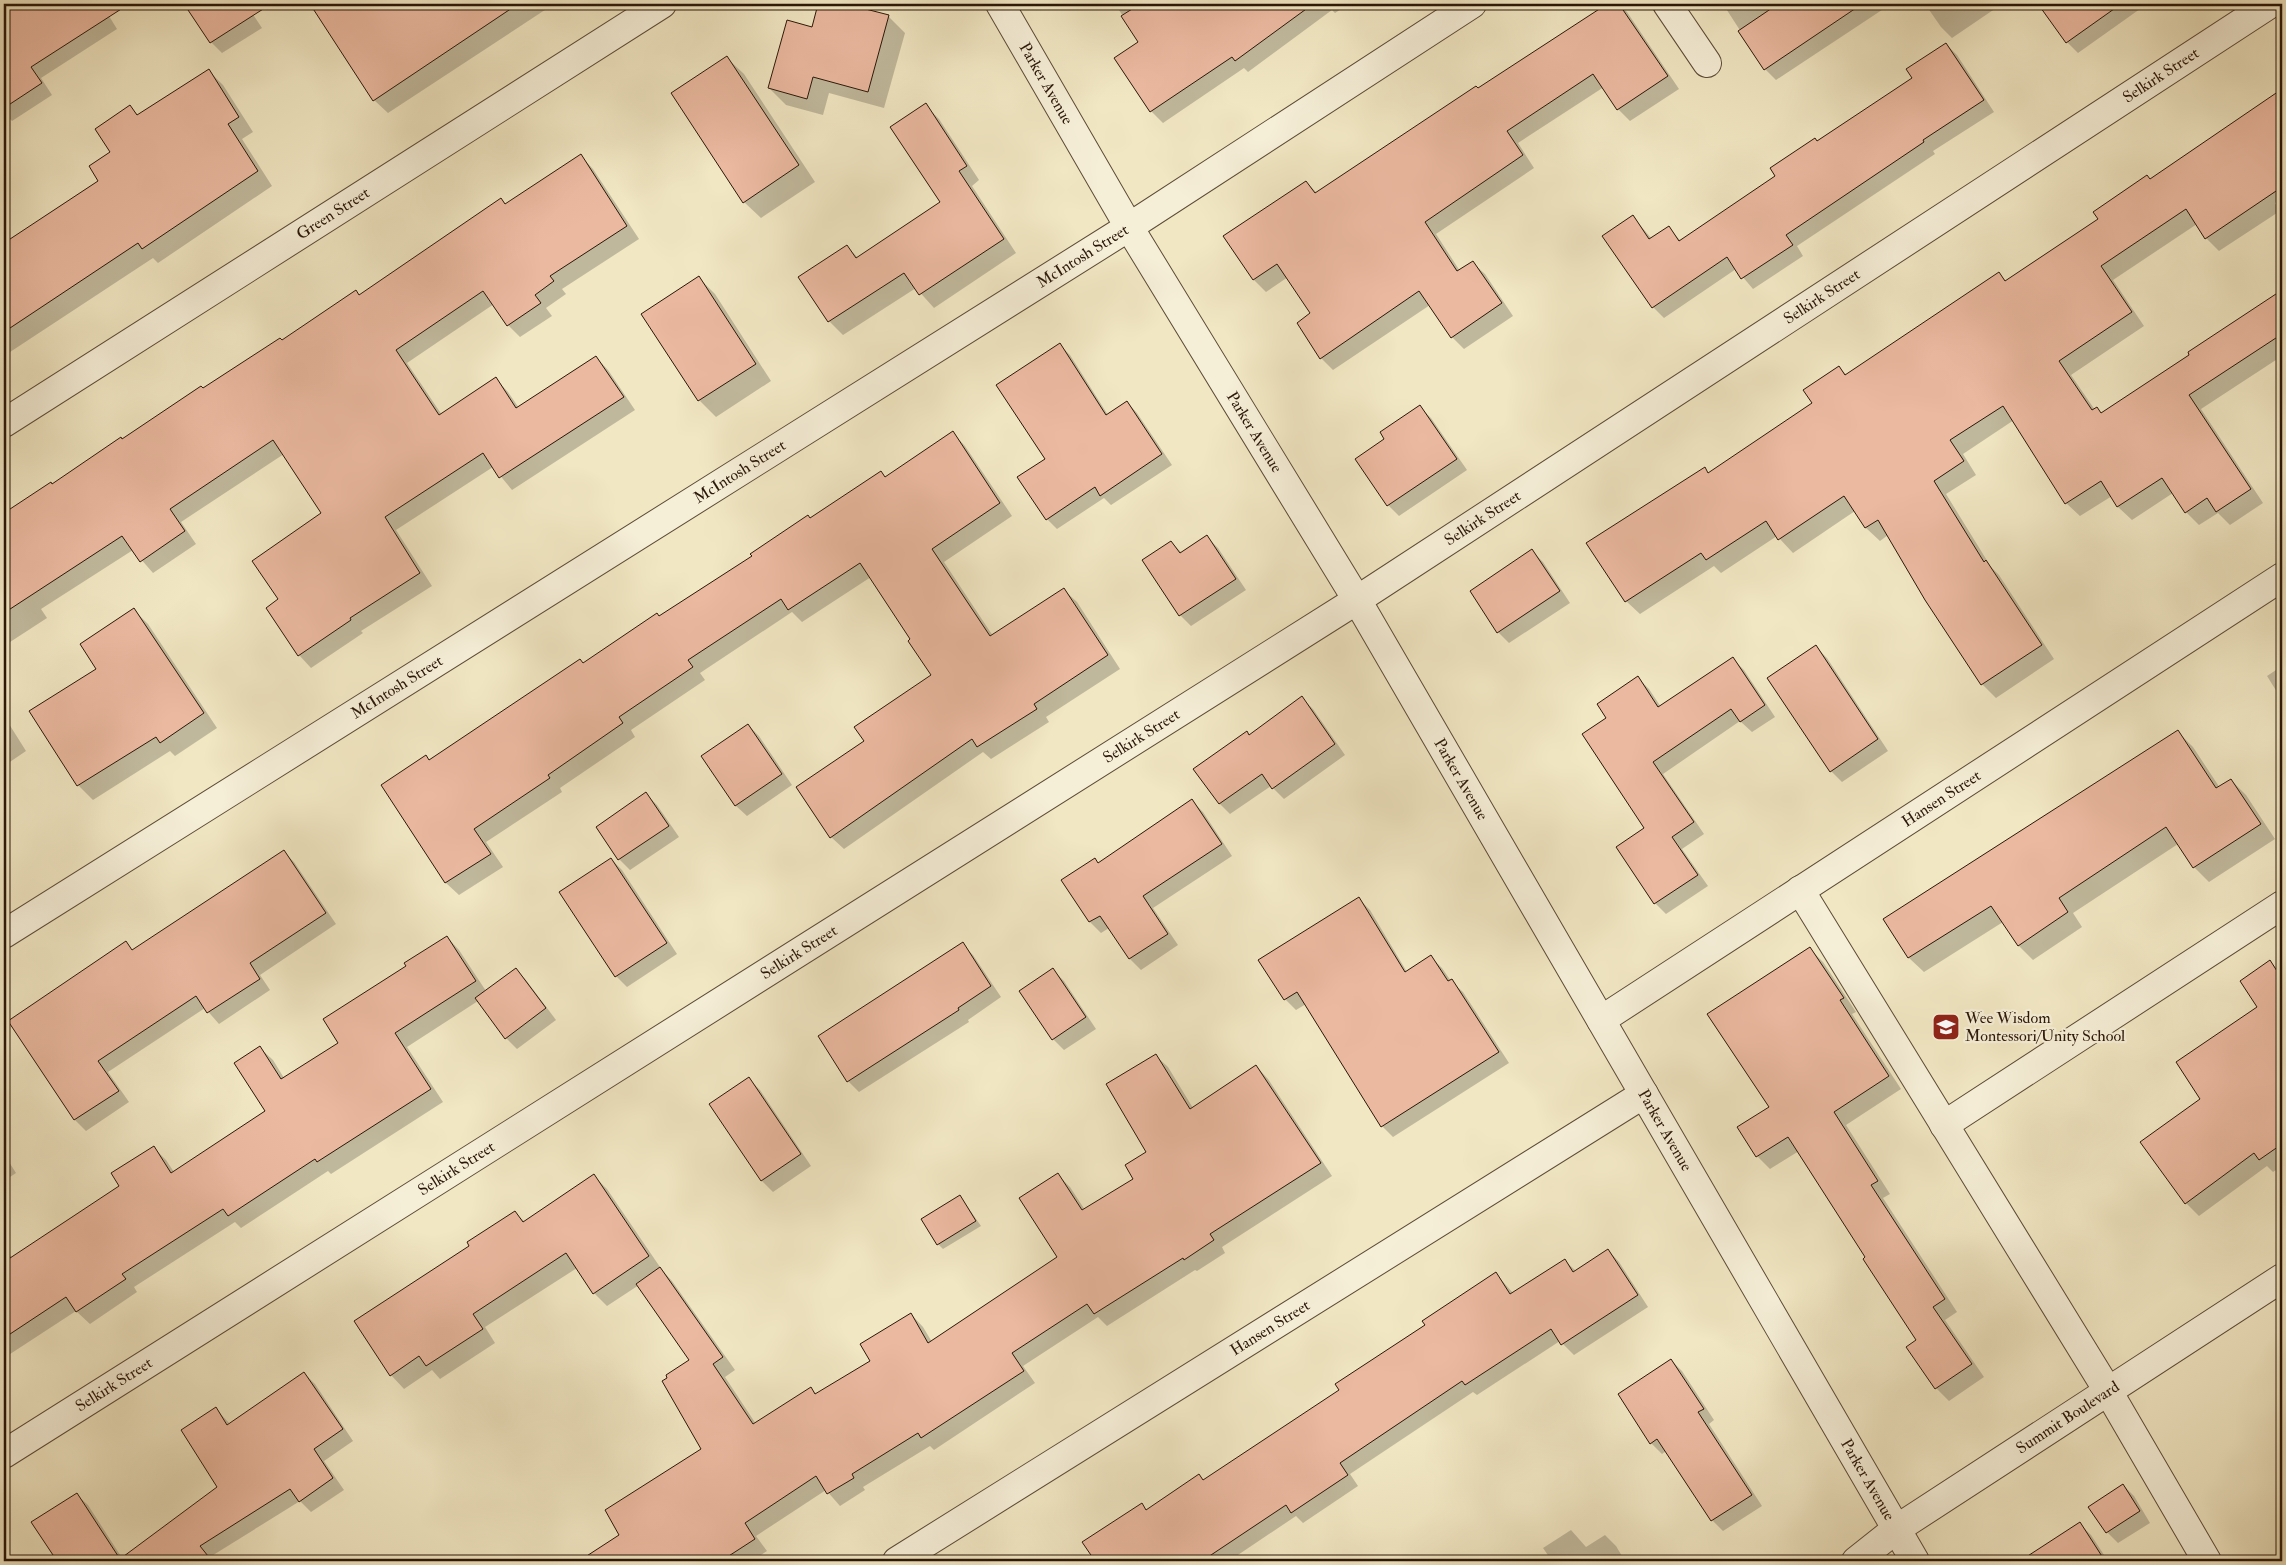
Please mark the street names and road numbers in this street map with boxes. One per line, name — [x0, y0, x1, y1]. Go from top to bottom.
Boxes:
street label: Parker Avenue — [1015, 39, 1078, 128]
street label: Selkirk Street — [2119, 43, 2203, 107]
street label: Green Street — [293, 183, 373, 244]
street label: McIntosh Street — [1033, 220, 1132, 292]
street label: Selkirk Street — [1780, 264, 1864, 329]
street label: Parker Avenue — [1222, 388, 1287, 477]
street label: McIntosh Street — [690, 435, 789, 508]
street label: Selkirk Street — [1441, 486, 1525, 550]
street label: McIntosh Street — [347, 651, 447, 723]
street label: Selkirk Street — [1099, 704, 1184, 768]
street label: Parker Avenue — [1429, 735, 1493, 824]
street label: Hansen Street — [1898, 766, 1985, 832]
street label: Selkirk Street — [757, 921, 841, 984]
street label: Parker Avenue — [1633, 1086, 1697, 1175]
street label: Selkirk Street — [414, 1137, 499, 1200]
street label: Hansen Street — [1227, 1295, 1314, 1360]
street label: Selkirk Street — [72, 1353, 156, 1416]
street label: Summit Boulevard — [2012, 1377, 2123, 1458]
street label: Parker Avenue — [1836, 1435, 1900, 1524]

